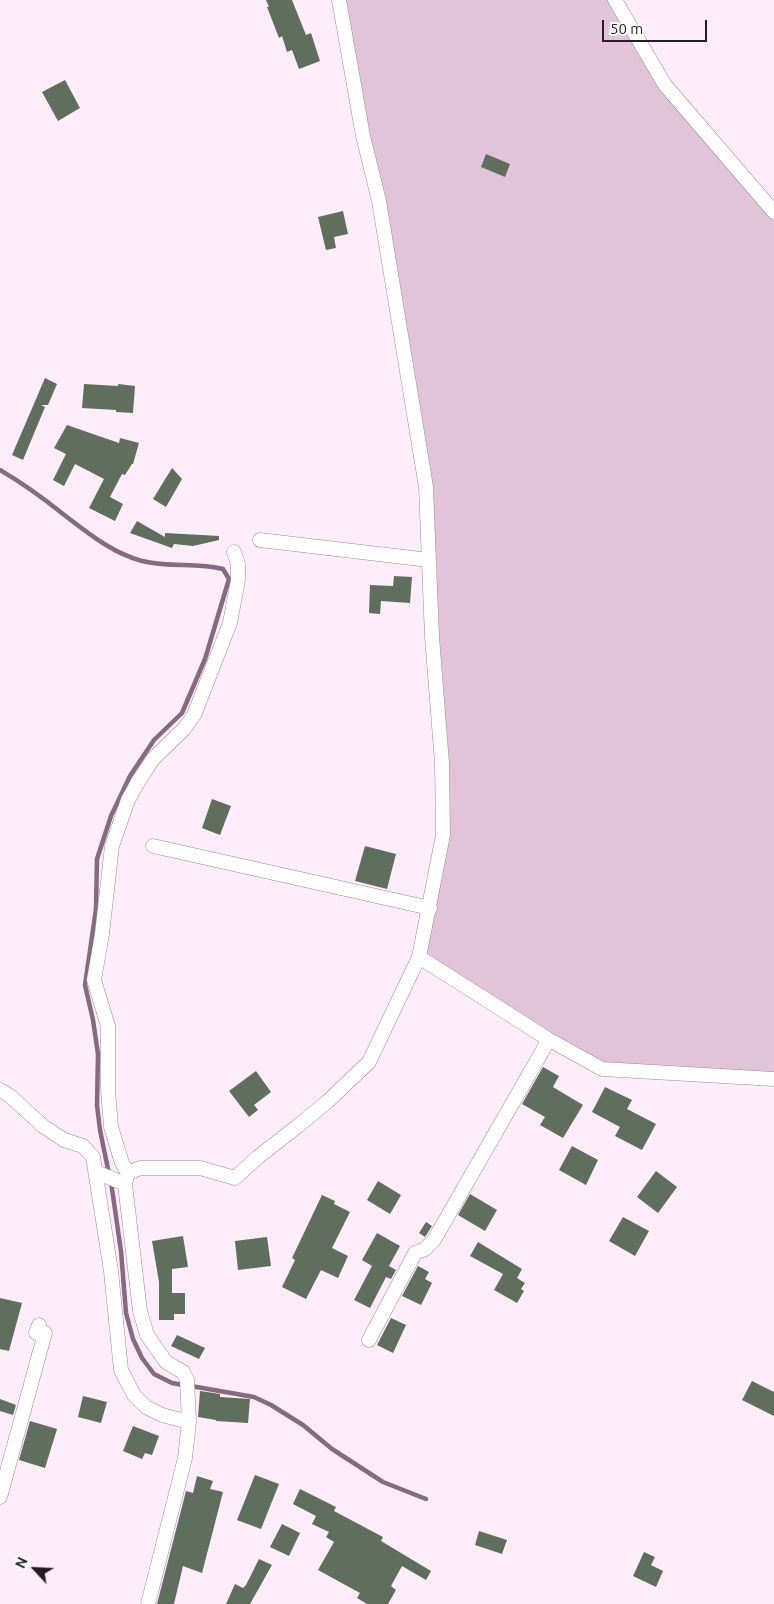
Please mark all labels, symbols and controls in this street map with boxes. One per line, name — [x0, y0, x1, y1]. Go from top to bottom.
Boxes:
scale bar — [604, 10, 709, 42]
text: 50 m — [610, 20, 643, 37]
north arrow — [10, 1544, 60, 1594]
text: N — [12, 1555, 31, 1571]

